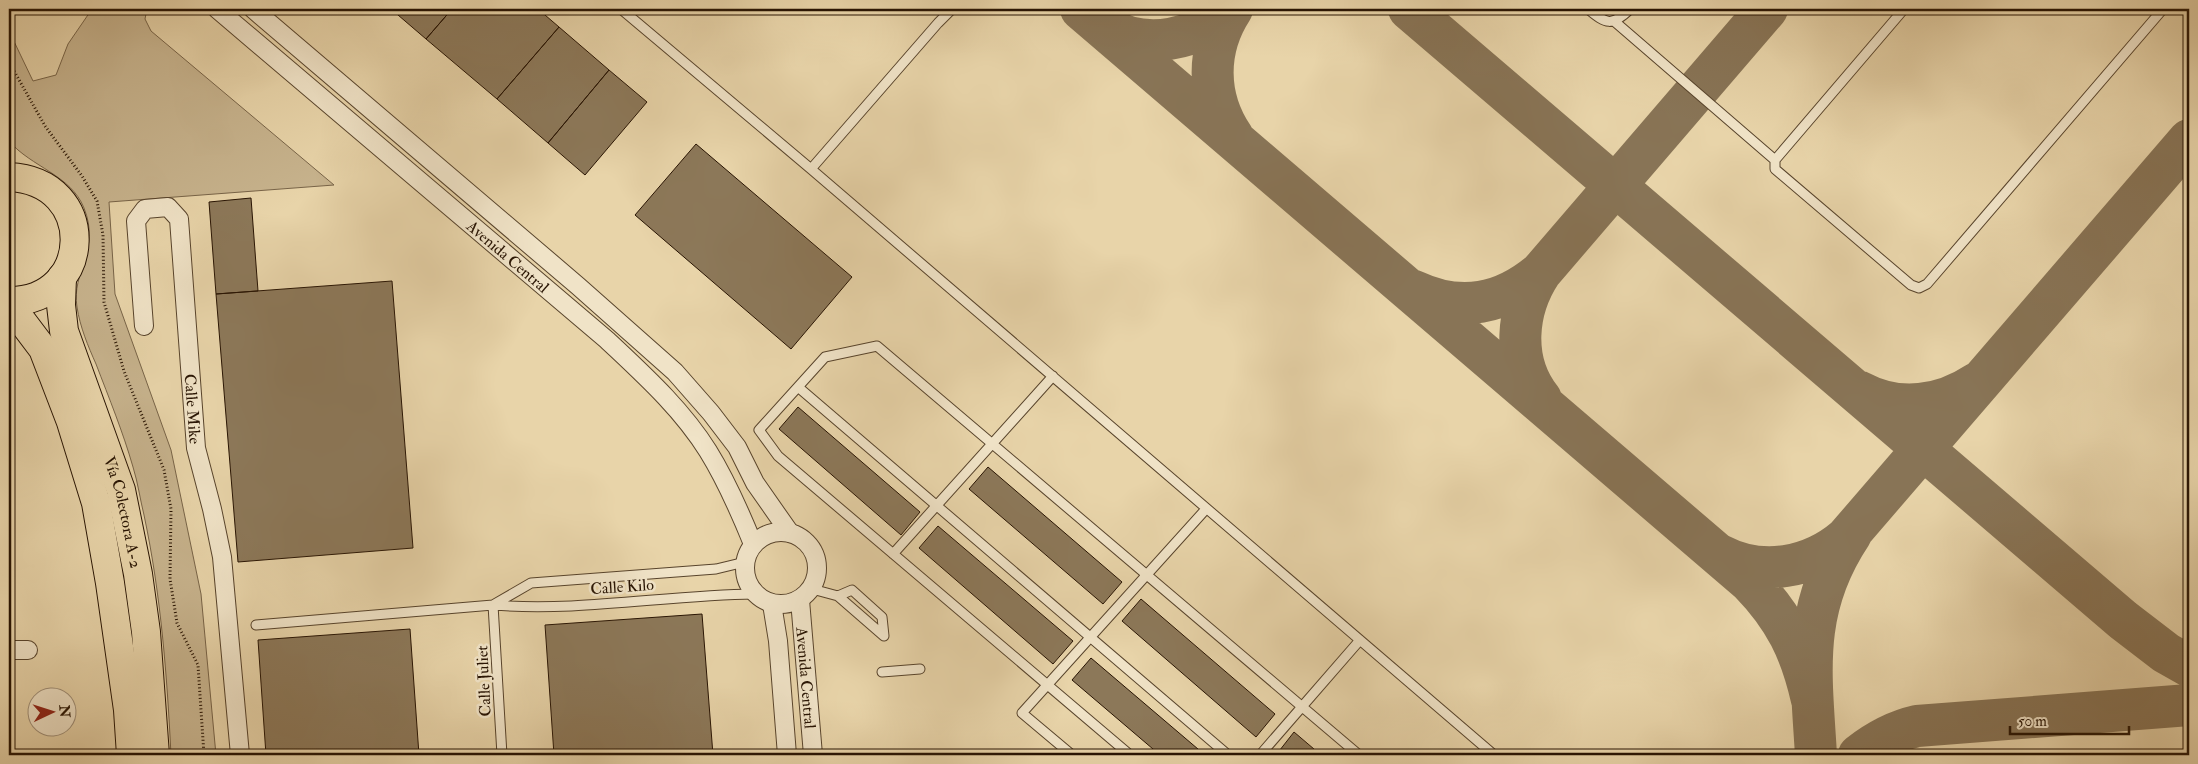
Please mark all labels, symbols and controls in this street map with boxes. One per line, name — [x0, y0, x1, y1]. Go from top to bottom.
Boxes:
street label: Avenida Central — [462, 216, 553, 298]
street label: Calle Mike — [180, 373, 205, 445]
street label: Vía Colectora A-2 — [99, 454, 146, 570]
street label: Calle Kilo — [590, 575, 655, 599]
street label: Avenida Central — [791, 625, 820, 729]
street label: Calle Juliet — [472, 645, 497, 717]
north arrow — [28, 686, 78, 736]
text: N — [55, 703, 73, 718]
scale bar — [2010, 704, 2129, 736]
text: 50 m — [2018, 712, 2047, 731]

